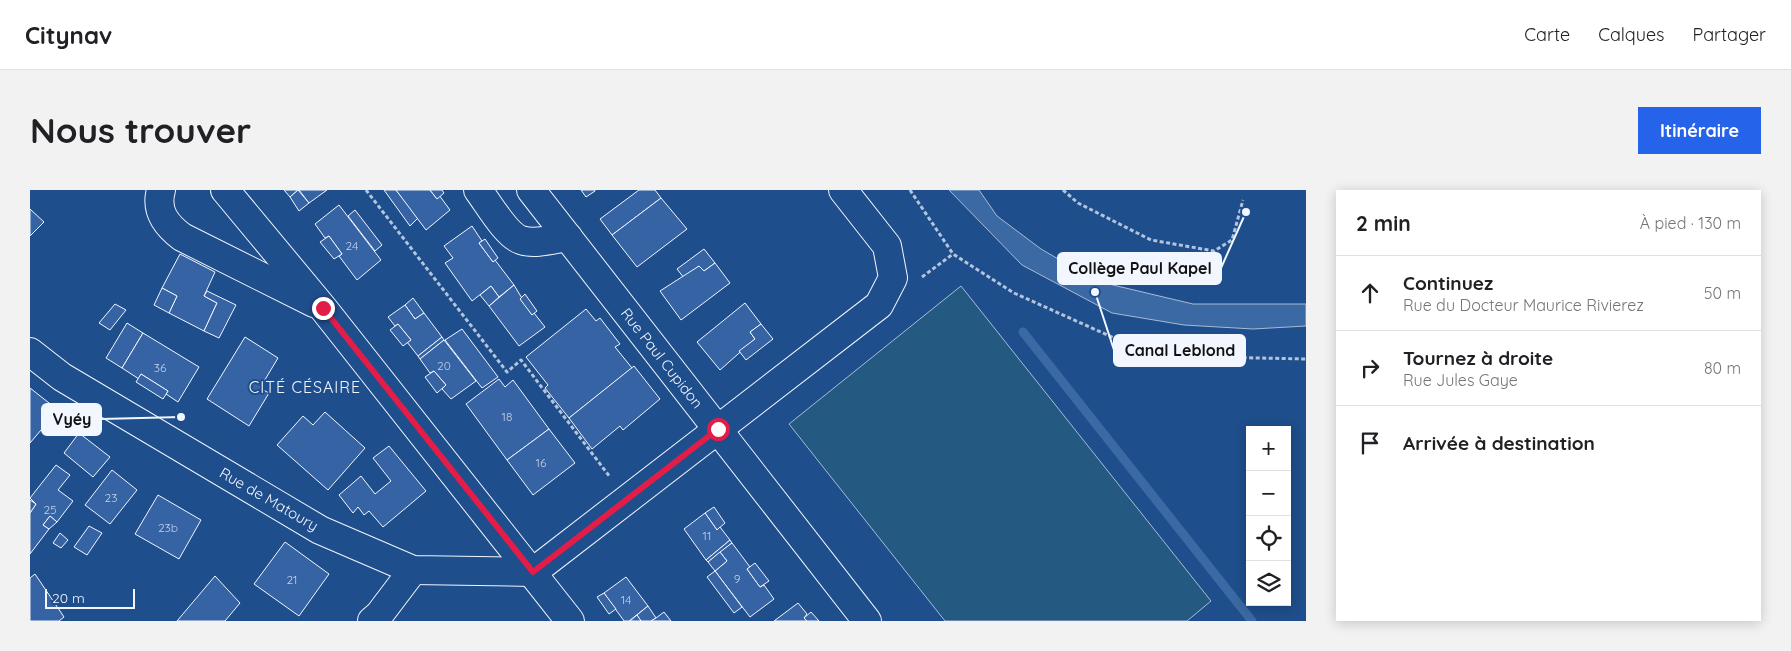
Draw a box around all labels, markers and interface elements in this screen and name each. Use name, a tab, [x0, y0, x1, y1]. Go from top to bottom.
text: Citynav	[25, 20, 112, 50]
text: Carte	[1524, 23, 1570, 46]
text: Calques	[1598, 23, 1665, 46]
text: Partager	[1693, 23, 1766, 46]
button: Itinéraire	[1638, 107, 1761, 154]
text: Nous trouver	[30, 108, 251, 152]
text: 2 min	[1356, 210, 1411, 236]
text: À pied · 130 m	[1640, 213, 1741, 233]
house number: 24	[346, 238, 358, 253]
callout: Collège Paul Kapel	[1058, 253, 1221, 284]
text: Collège Paul Kapel	[1068, 258, 1212, 278]
text: Continuez	[1403, 271, 1493, 295]
icon: ahead	[1356, 279, 1384, 307]
text: 50 m	[1704, 283, 1741, 303]
text: Rue du Docteur Maurice Rivierez	[1403, 295, 1644, 315]
route end	[312, 297, 335, 320]
street label: Rue Paul Cupidon	[617, 304, 707, 412]
callout: Canal Leblond	[1114, 335, 1245, 366]
text: Canal Leblond	[1125, 340, 1235, 360]
text: Tournez à droite	[1403, 346, 1553, 370]
icon: right	[1356, 354, 1384, 382]
house number: 20	[437, 358, 451, 373]
text: 80 m	[1704, 358, 1741, 378]
house number: 36	[154, 360, 167, 375]
text: Rue Jules Gaye	[1403, 370, 1518, 390]
district label: CITÉ CÉSAIRE	[249, 377, 361, 397]
callout: Vyéy	[42, 404, 101, 435]
text: Vyéy	[53, 409, 91, 429]
house number: 18	[502, 409, 512, 424]
route start	[707, 418, 730, 441]
map controls	[1246, 426, 1291, 606]
button: +	[1246, 426, 1291, 471]
icon: arrive	[1356, 429, 1384, 457]
text: Arrivée à destination	[1403, 431, 1595, 455]
house number: 16	[536, 455, 547, 470]
street label: Rue de Matoury	[216, 463, 322, 535]
button: −	[1246, 471, 1291, 516]
house number: 23	[105, 490, 117, 505]
house number: 25	[43, 502, 57, 517]
button: locate	[1246, 516, 1291, 561]
house number: 23b	[158, 520, 178, 535]
house number: 11	[703, 528, 711, 543]
button: layers	[1246, 561, 1291, 606]
house number: 9	[734, 571, 741, 586]
house number: 21	[286, 572, 298, 587]
scale bar	[45, 586, 135, 609]
text: 20 m	[52, 589, 85, 607]
house number: 14	[621, 592, 631, 607]

